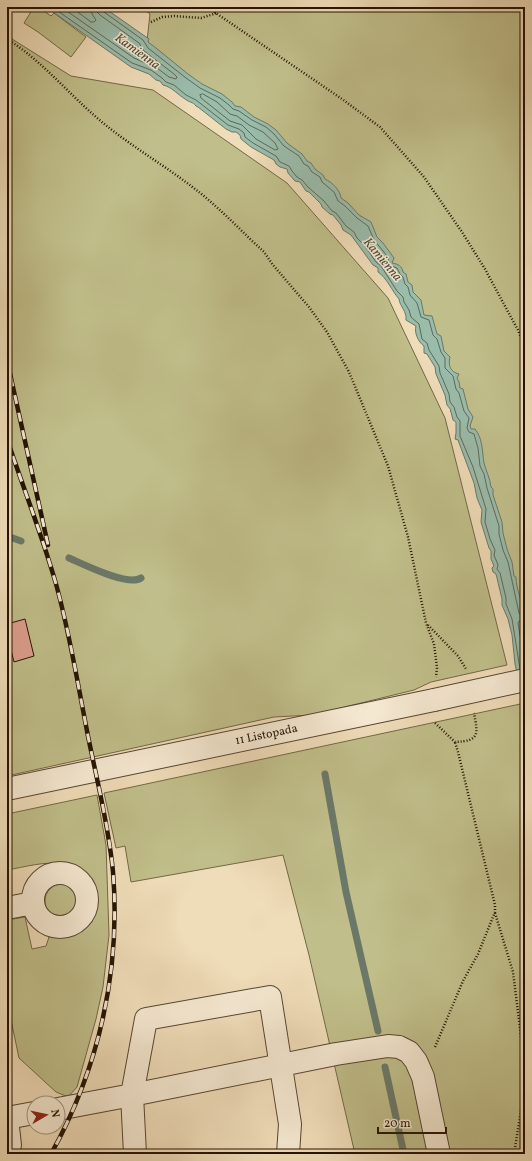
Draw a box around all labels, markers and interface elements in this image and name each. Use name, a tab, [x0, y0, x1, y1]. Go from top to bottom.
water label: Kamienna	[111, 29, 163, 75]
water label: Kamienna	[358, 234, 406, 286]
street label: 11 Listopada	[234, 721, 299, 749]
north arrow	[26, 1095, 66, 1135]
text: N	[46, 1109, 62, 1119]
scale bar	[378, 1109, 446, 1135]
text: 20 m	[384, 1116, 411, 1132]

